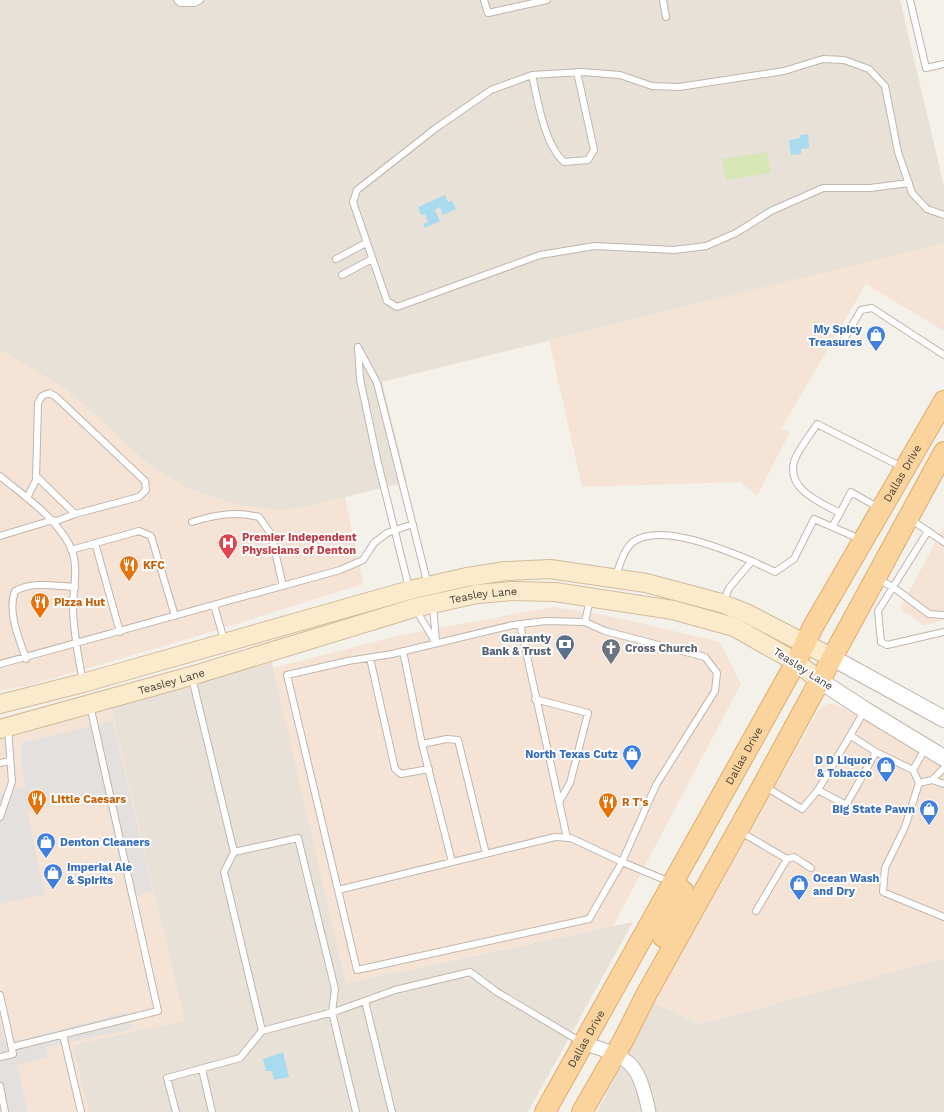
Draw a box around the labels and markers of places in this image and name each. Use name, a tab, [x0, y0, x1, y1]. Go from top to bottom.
place label: My Spicy Treasures	[809, 323, 863, 349]
shop icon: My Spicy Treasures	[865, 324, 887, 352]
place label: Premier Independent Physicians of Denton	[242, 531, 357, 557]
hospital icon: Premier Independent Physicians of Denton	[217, 532, 239, 560]
restaurant icon: KFC	[118, 554, 140, 582]
place label: KFC	[143, 559, 165, 572]
restaurant icon: Pizza Hut	[29, 591, 51, 619]
place label: Pizza Hut	[54, 596, 105, 609]
place label: Guaranty Bank & Trust	[482, 632, 552, 658]
bank icon: Guaranty Bank & Trust	[554, 633, 576, 661]
church icon: Cross Church	[600, 637, 622, 665]
place label: Cross Church	[625, 642, 698, 655]
shop icon: North Texas Cutz	[621, 743, 643, 771]
place label: North Texas Cutz	[525, 748, 618, 761]
place label: D D Liquor & Tobacco	[815, 754, 872, 780]
shop icon: D D Liquor & Tobacco	[875, 755, 897, 783]
restaurant icon: Little Caesars	[26, 788, 48, 816]
restaurant icon: R T's	[597, 791, 619, 819]
place label: Little Caesars	[51, 793, 126, 806]
place label: R T's	[622, 796, 648, 809]
shop icon: Big State Pawn	[918, 798, 940, 826]
place label: Big State Pawn	[832, 803, 915, 816]
shop icon: Denton Cleaners	[35, 831, 57, 859]
place label: Denton Cleaners	[60, 836, 150, 849]
place label: Imperial Ale & Spirits	[67, 861, 132, 887]
shop icon: Imperial Ale & Spirits	[42, 862, 64, 890]
place label: Ocean Wash and Dry	[813, 872, 880, 898]
shop icon: Ocean Wash and Dry	[788, 873, 810, 901]

